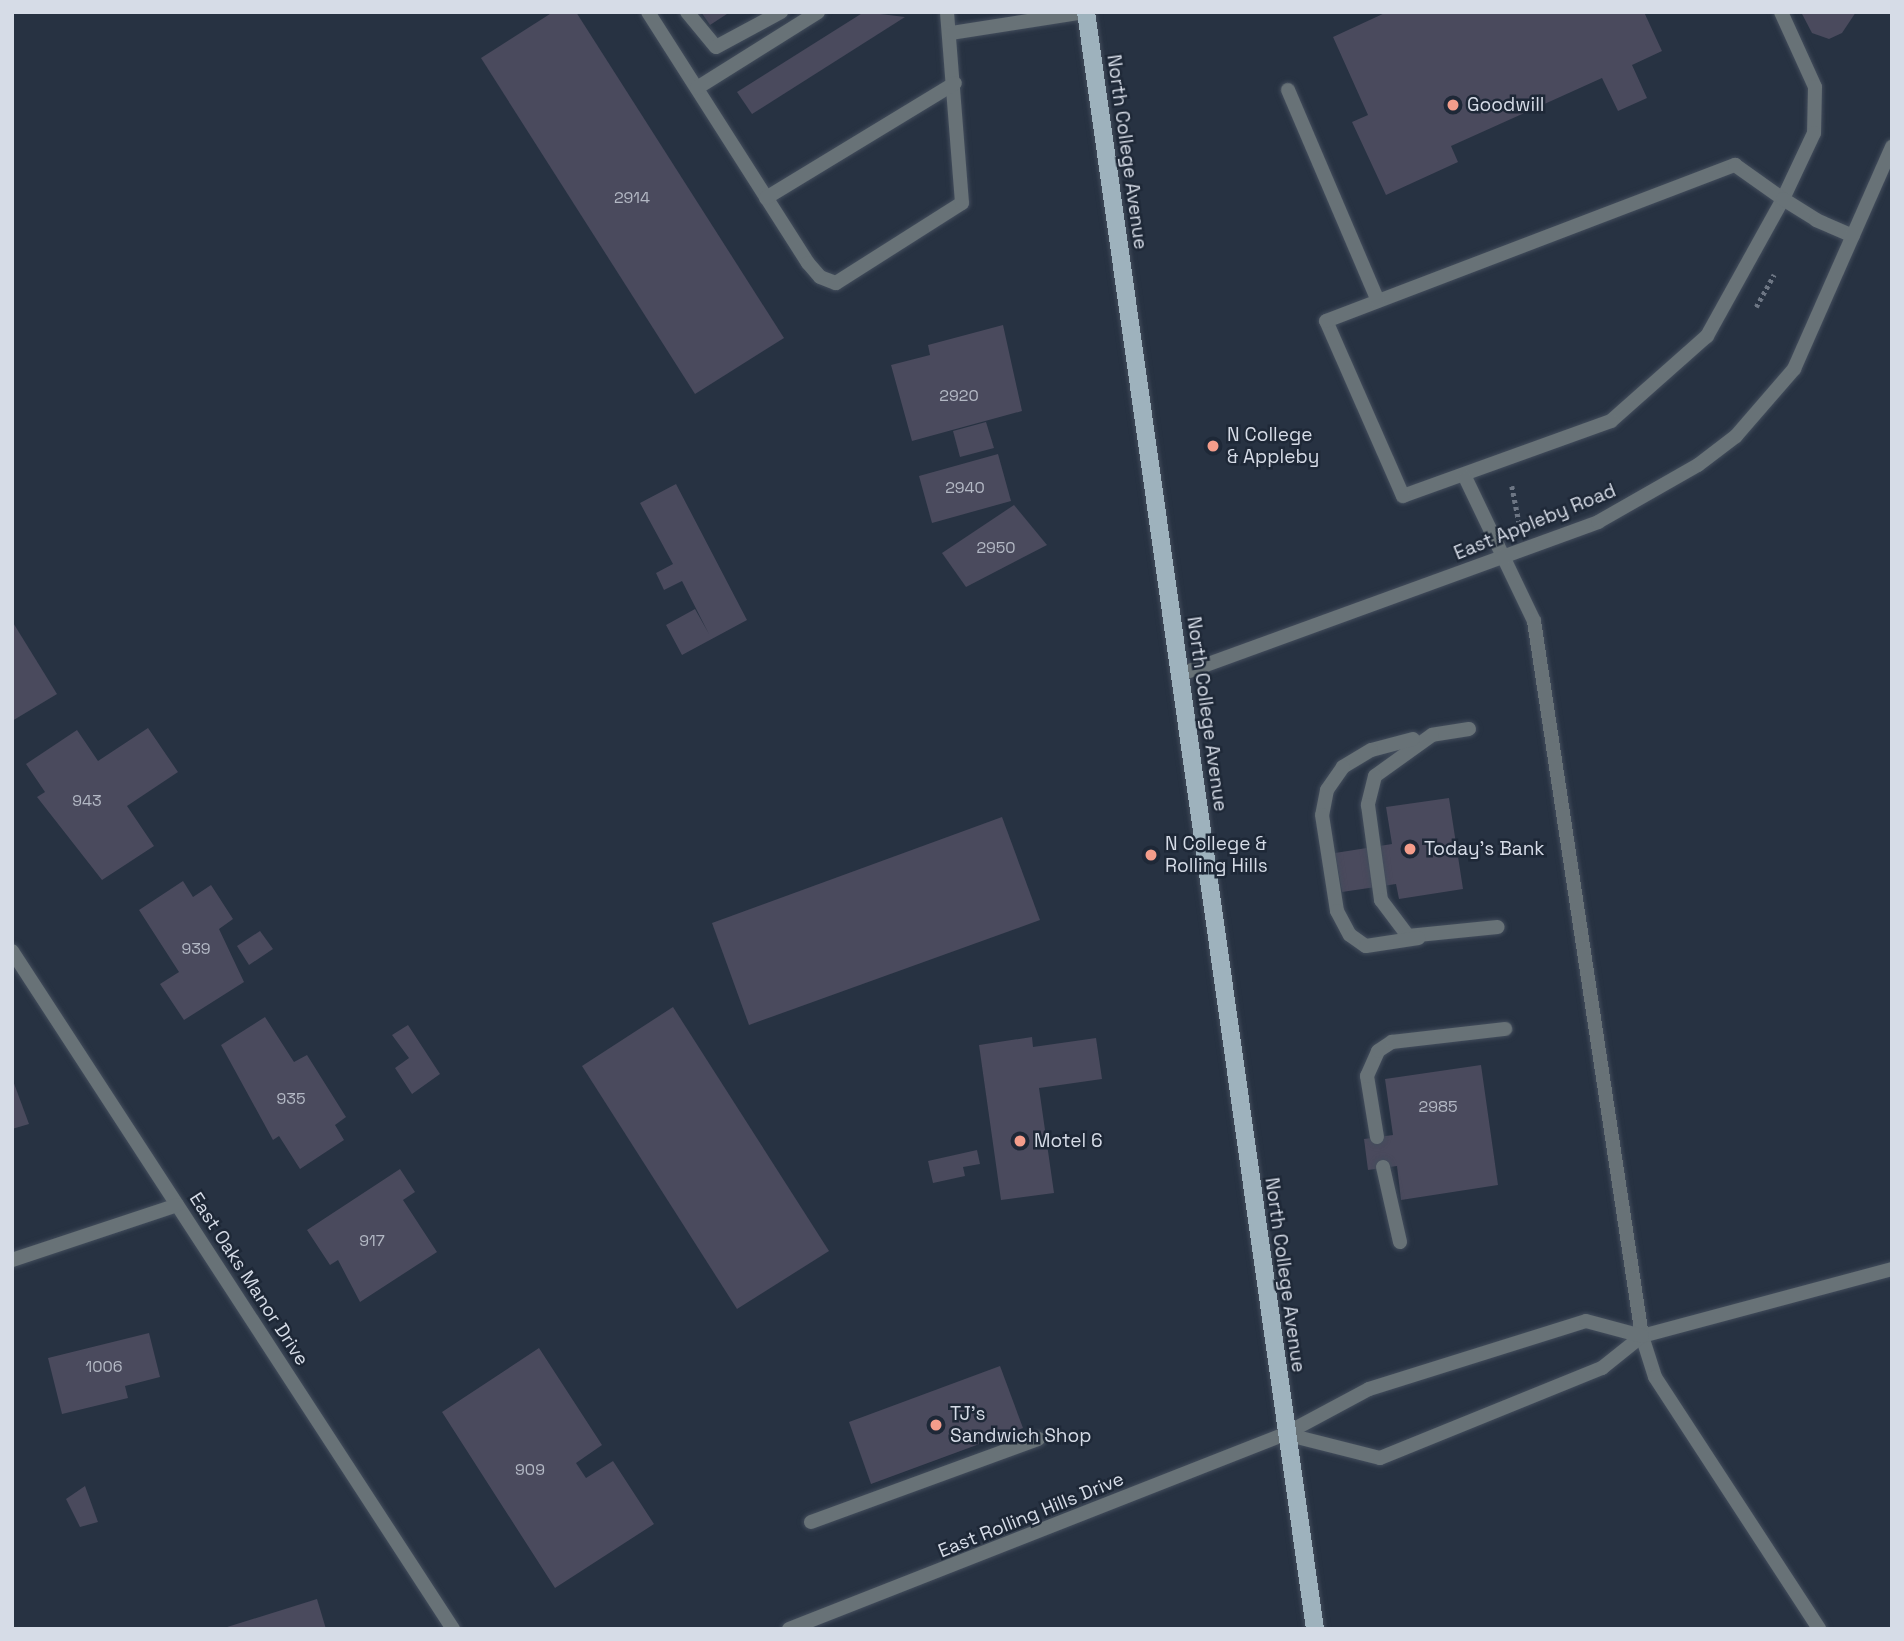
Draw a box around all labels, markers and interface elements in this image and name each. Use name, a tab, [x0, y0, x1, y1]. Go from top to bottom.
street label: North College Avenue	[1102, 53, 1152, 251]
place label: Goodwill	[1467, 94, 1544, 116]
marker: Goodwill	[1445, 97, 1461, 113]
house number: 2914	[614, 188, 650, 208]
house number: 2920	[939, 386, 979, 406]
place label: N College & Appleby	[1227, 424, 1320, 468]
marker: N College & Appleby	[1205, 438, 1221, 454]
house number: 2940	[945, 478, 985, 498]
street label: East Appleby Road	[1451, 479, 1619, 565]
house number: 2950	[976, 538, 1016, 558]
street label: North College Avenue	[1182, 615, 1232, 813]
house number: 943	[72, 791, 102, 811]
place label: N College & Rolling Hills	[1165, 833, 1268, 877]
place label: Today's Bank	[1424, 838, 1545, 860]
marker: Today's Bank	[1402, 841, 1418, 857]
marker: N College & Rolling Hills	[1143, 847, 1159, 863]
house number: 939	[181, 939, 211, 959]
house number: 935	[276, 1089, 306, 1109]
house number: 2985	[1419, 1097, 1457, 1117]
place label: Motel 6	[1034, 1130, 1103, 1152]
marker: Motel 6	[1012, 1133, 1028, 1149]
street label: North College Avenue	[1260, 1176, 1310, 1374]
street label: East Oaks Manor Drive	[184, 1188, 314, 1370]
house number: 917	[359, 1231, 385, 1251]
house number: 1006	[86, 1357, 122, 1377]
place label: TJ's Sandwich Shop	[950, 1403, 1091, 1447]
marker: TJ's Sandwich Shop	[928, 1417, 944, 1433]
house number: 909	[515, 1460, 545, 1480]
street label: East Rolling Hills Drive	[935, 1467, 1127, 1563]

